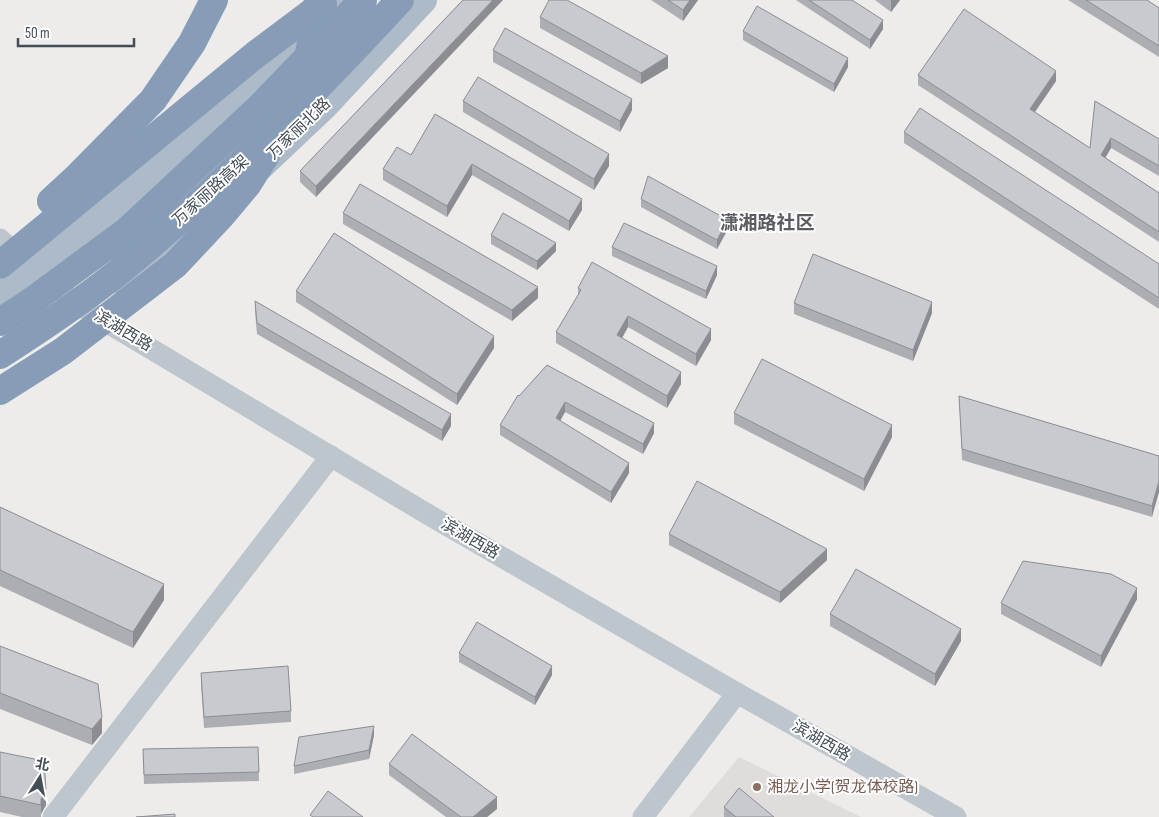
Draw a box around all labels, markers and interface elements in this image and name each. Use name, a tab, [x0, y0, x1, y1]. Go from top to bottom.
scale bar	[18, 15, 134, 47]
text: 50 m	[25, 24, 50, 43]
street label: 万家丽北路	[264, 94, 334, 164]
street label: 万家丽路高架	[169, 152, 253, 230]
district label: 潇湘路社区	[719, 212, 815, 235]
street label: 滨湖西路	[91, 306, 155, 356]
street label: 滨湖西路	[438, 515, 502, 563]
street label: 滨湖西路	[789, 717, 853, 765]
north arrow	[15, 752, 65, 802]
text: 北	[34, 755, 51, 774]
place label: 湘龙小学(贺龙体校路)	[767, 778, 918, 797]
marker: 湘龙小学(贺龙体校路)	[751, 781, 763, 793]

